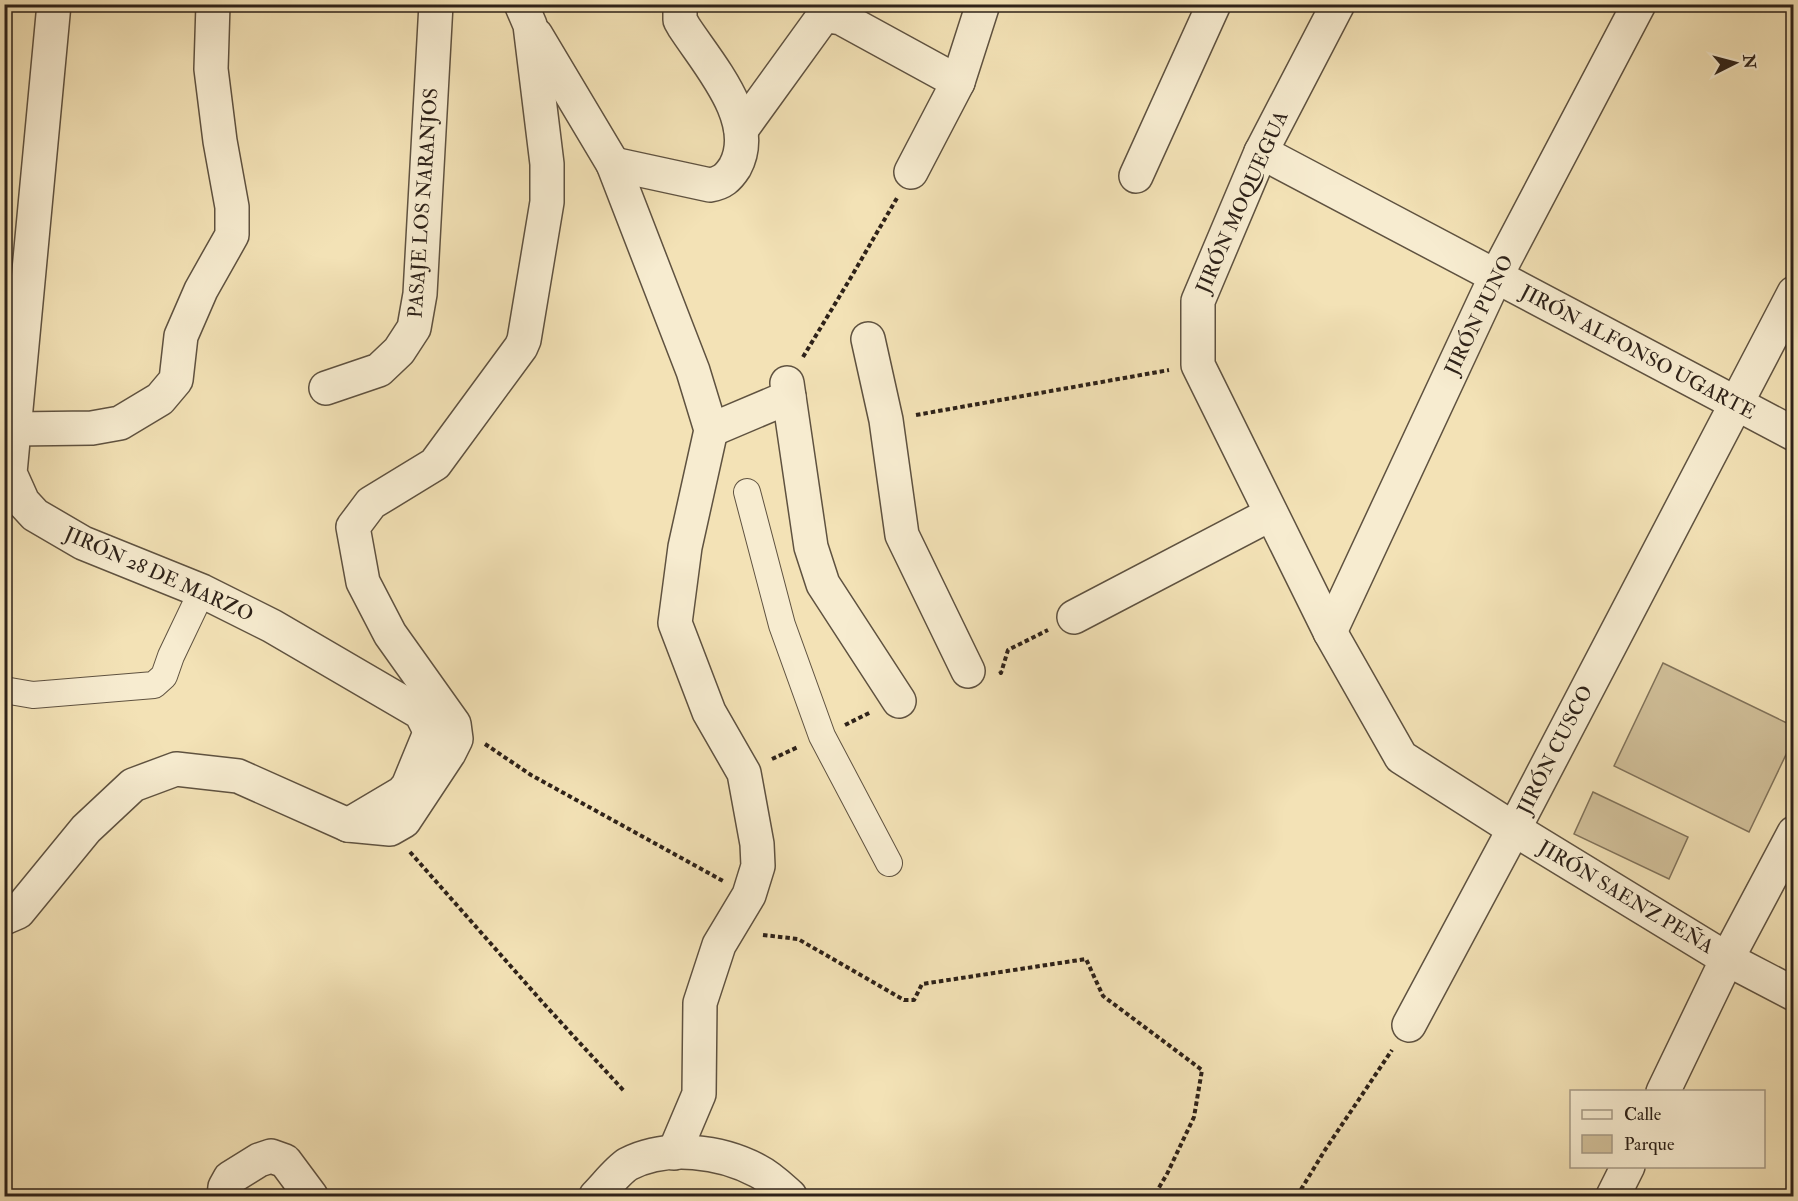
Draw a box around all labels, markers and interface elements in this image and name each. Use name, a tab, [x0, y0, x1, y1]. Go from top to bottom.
north arrow	[1705, 33, 1765, 93]
text: N	[1738, 52, 1760, 70]
street label: PASAJE LOS NARANJOS	[402, 87, 444, 319]
street label: JIRÓN MOQUEGUA	[1189, 106, 1294, 298]
street label: JIRÓN PUNO	[1438, 250, 1519, 380]
street label: JIRÓN ALFONSO UGARTE	[1515, 278, 1760, 425]
street label: JIRÓN 28 DE MARZO	[60, 520, 258, 627]
street label: JIRÓN CUSCO	[1510, 681, 1598, 820]
street label: JIRÓN SAENZ PEÑA	[1533, 833, 1719, 959]
legend	[1570, 1090, 1765, 1168]
text: Calle	[1624, 1103, 1662, 1126]
text: Parque	[1624, 1133, 1675, 1156]

